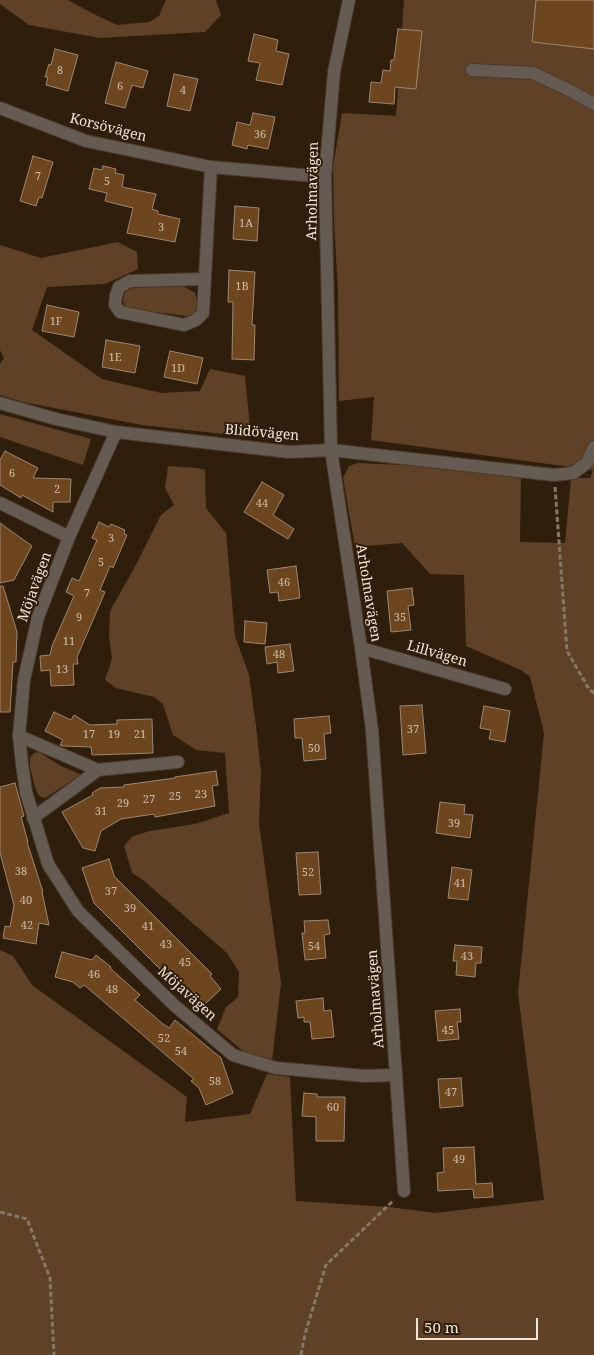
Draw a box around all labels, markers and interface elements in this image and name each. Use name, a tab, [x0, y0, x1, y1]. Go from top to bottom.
house number: 8	[57, 64, 63, 78]
house number: 6	[117, 80, 123, 94]
house number: 4	[180, 84, 186, 98]
street label: Korsövägen	[68, 110, 148, 146]
house number: 36	[254, 128, 266, 142]
street label: Arholmavägen	[304, 141, 322, 241]
house number: 7	[35, 170, 41, 184]
house number: 5	[104, 175, 110, 189]
house number: 1A	[239, 217, 253, 231]
house number: 3	[158, 221, 164, 235]
house number: 1B	[235, 280, 249, 294]
house number: 1F	[50, 315, 62, 329]
house number: 1E	[108, 351, 122, 365]
house number: 1D	[171, 362, 185, 376]
street label: Blidövägen	[224, 421, 300, 445]
house number: 6	[9, 467, 15, 481]
house number: 2	[54, 483, 60, 497]
house number: 44	[256, 497, 268, 511]
house number: 3	[108, 532, 114, 546]
street label: Arholmavägen	[352, 543, 384, 643]
street label: Möjavägen	[15, 550, 55, 624]
house number: 5	[98, 556, 104, 570]
house number: 46	[278, 576, 290, 590]
house number: 7	[84, 587, 90, 601]
house number: 9	[76, 611, 82, 625]
house number: 35	[394, 611, 406, 625]
house number: 11	[63, 635, 75, 649]
street label: Lillvägen	[405, 637, 469, 671]
house number: 48	[273, 648, 285, 662]
house number: 13	[56, 663, 68, 677]
house number: 37	[407, 723, 419, 737]
house number: 17	[83, 728, 95, 742]
house number: 19	[108, 728, 120, 742]
house number: 21	[134, 728, 146, 742]
house number: 50	[308, 742, 320, 756]
house number: 23	[195, 788, 207, 802]
house number: 25	[169, 790, 181, 804]
house number: 27	[143, 793, 155, 807]
house number: 29	[117, 797, 129, 811]
house number: 31	[95, 805, 107, 819]
house number: 39	[448, 817, 460, 831]
house number: 38	[15, 865, 27, 879]
house number: 52	[302, 866, 314, 880]
house number: 41	[454, 877, 466, 891]
house number: 37	[105, 885, 117, 899]
house number: 40	[20, 894, 32, 908]
house number: 39	[124, 902, 136, 916]
house number: 42	[21, 919, 33, 933]
house number: 41	[142, 920, 154, 934]
house number: 43	[160, 938, 172, 952]
house number: 54	[308, 940, 320, 954]
street label: Arholmavägen	[364, 949, 388, 1049]
house number: 43	[461, 950, 473, 964]
house number: 45	[179, 956, 191, 970]
street label: Möjavägen	[154, 963, 220, 1025]
house number: 46	[88, 968, 100, 982]
house number: 48	[106, 983, 118, 997]
house number: 45	[442, 1024, 454, 1038]
house number: 52	[158, 1032, 170, 1046]
house number: 54	[175, 1045, 187, 1059]
house number: 58	[209, 1075, 221, 1089]
house number: 47	[445, 1086, 457, 1100]
house number: 60	[327, 1101, 339, 1115]
house number: 49	[453, 1153, 465, 1167]
scale bar	[419, 1308, 542, 1340]
text: 50 m	[424, 1317, 459, 1337]

